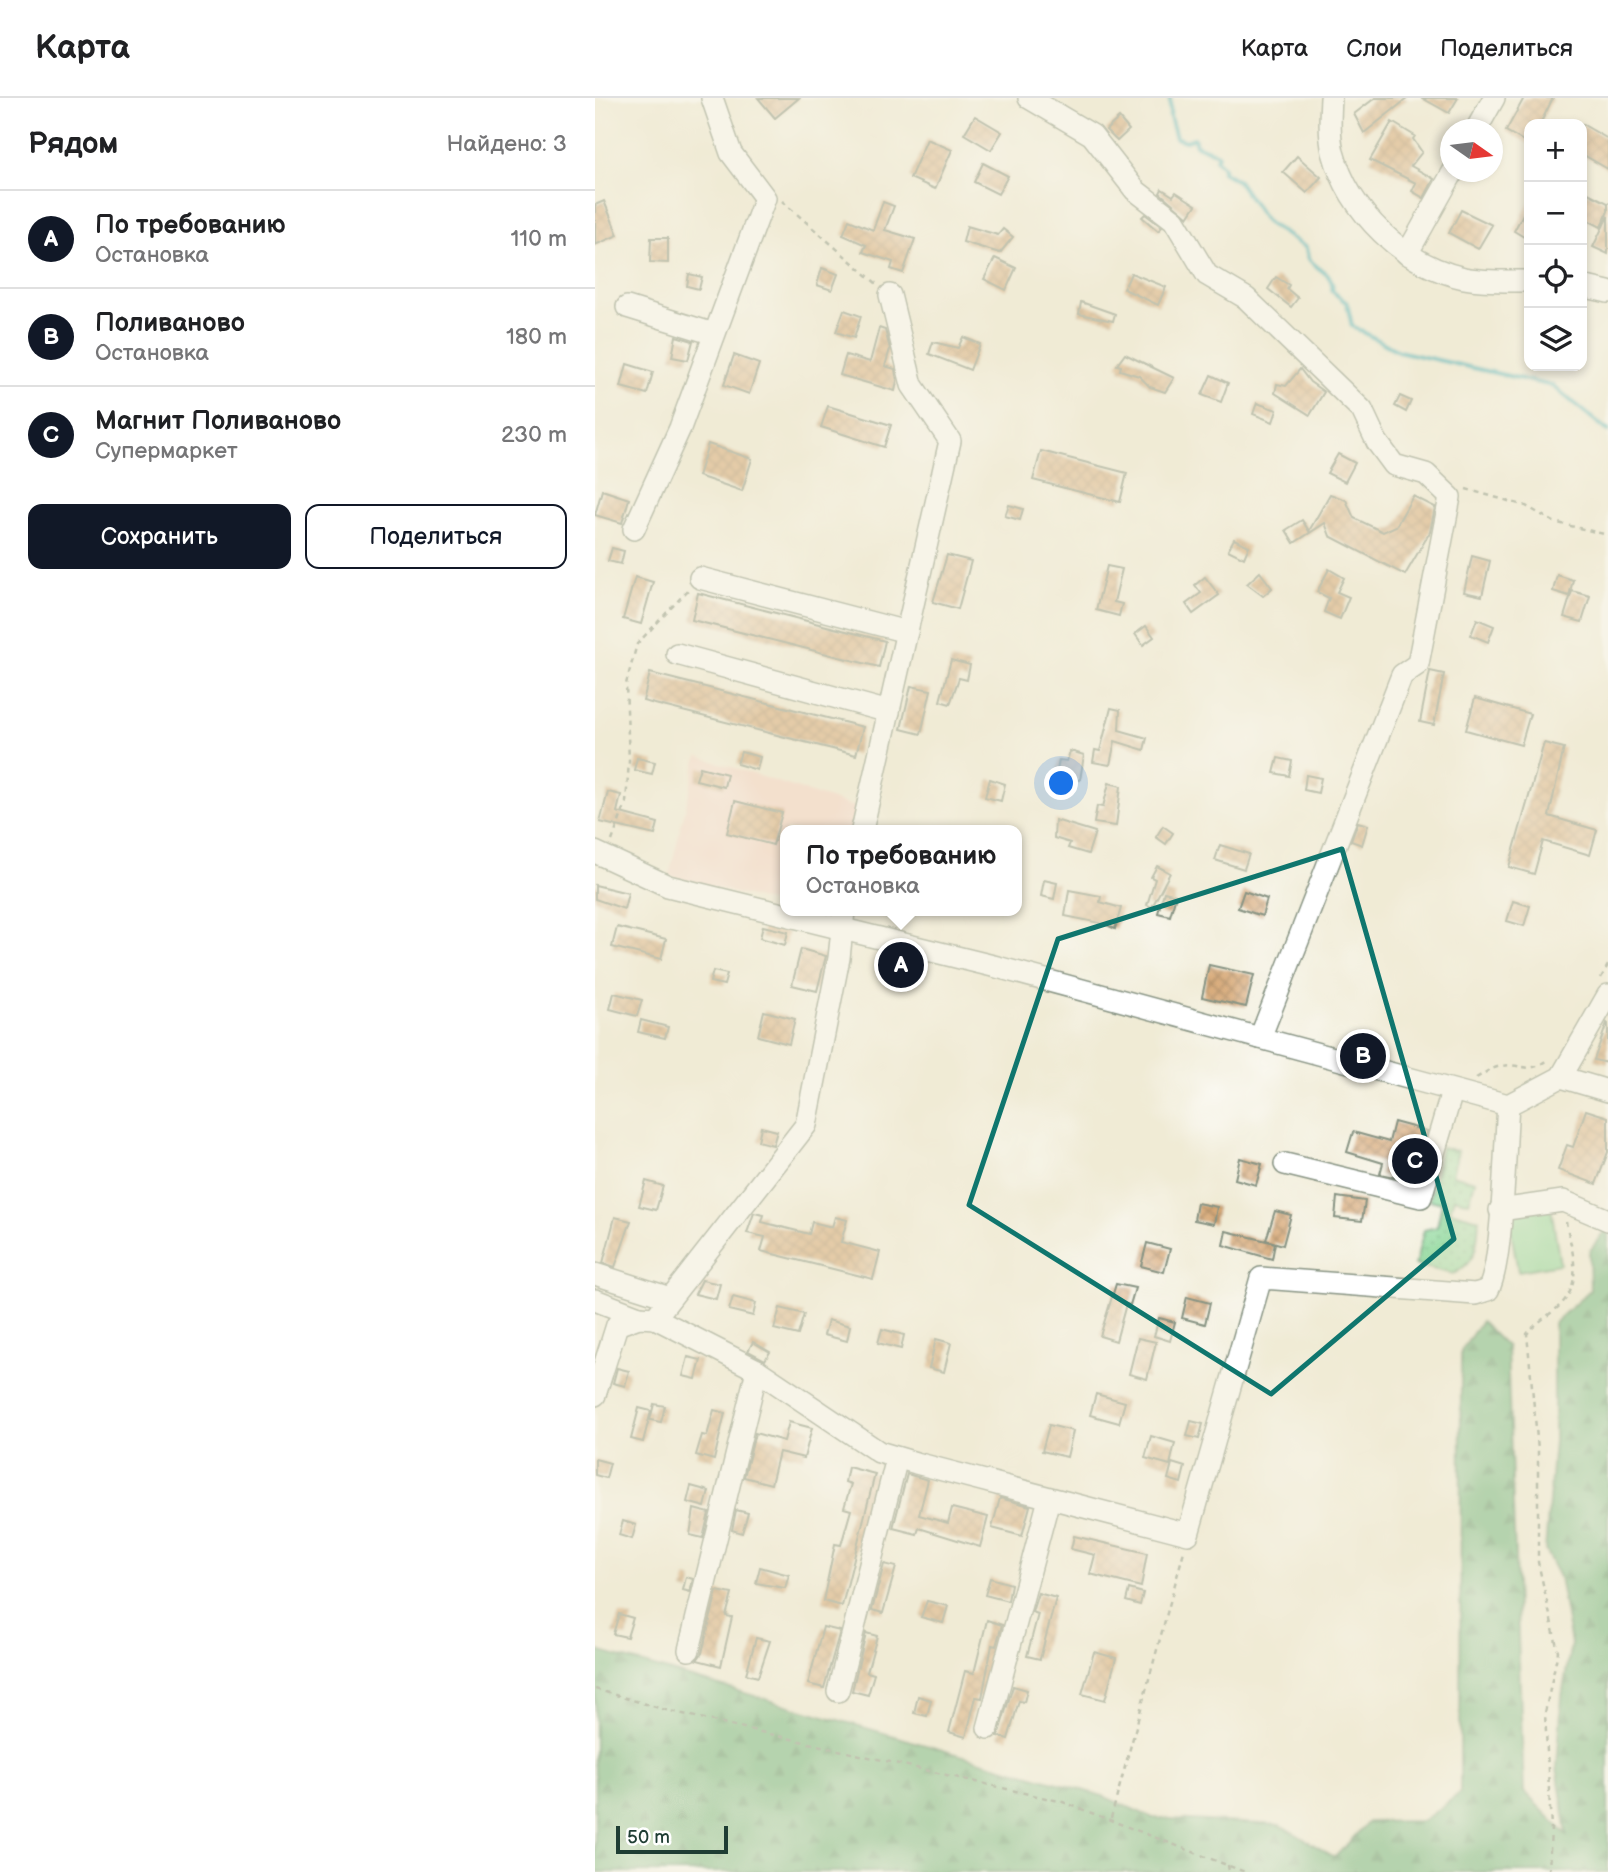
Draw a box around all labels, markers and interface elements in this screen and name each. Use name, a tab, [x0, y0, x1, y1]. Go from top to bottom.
text: Карта	[35, 28, 130, 68]
text: Карта	[1241, 34, 1308, 63]
text: Слои	[1346, 34, 1402, 63]
text: Поделиться	[1440, 34, 1573, 63]
north arrow	[1440, 119, 1503, 182]
map controls	[1524, 119, 1587, 371]
button: +	[1524, 119, 1587, 182]
text: Рядом	[28, 126, 118, 162]
text: Найдено: 3	[446, 130, 567, 158]
button: −	[1524, 182, 1587, 245]
text: По требованию	[95, 210, 286, 241]
text: A	[44, 225, 58, 253]
text: 110 m	[510, 225, 567, 253]
text: Остановка	[95, 241, 209, 269]
button: locate	[1524, 245, 1587, 308]
text: Поливаново	[95, 308, 245, 339]
button: layers	[1524, 308, 1587, 371]
text: B	[43, 323, 59, 351]
text: 180 m	[506, 323, 567, 351]
text: Остановка	[95, 339, 209, 367]
text: Магнит Поливаново	[95, 406, 341, 437]
text: C	[43, 421, 59, 449]
text: 230 m	[501, 421, 567, 449]
text: Супермаркет	[95, 437, 238, 465]
button: Сохранить	[28, 504, 291, 569]
button: Поделиться	[305, 504, 567, 569]
your location	[1044, 766, 1078, 800]
popup	[780, 825, 1022, 916]
text: По требованию	[806, 841, 996, 872]
text: Остановка	[806, 872, 920, 900]
pin: A	[878, 939, 924, 991]
pin: B	[1340, 1030, 1386, 1082]
pin: C	[1392, 1135, 1438, 1187]
scale bar	[616, 1823, 728, 1855]
text: 50 m	[627, 1826, 670, 1849]

